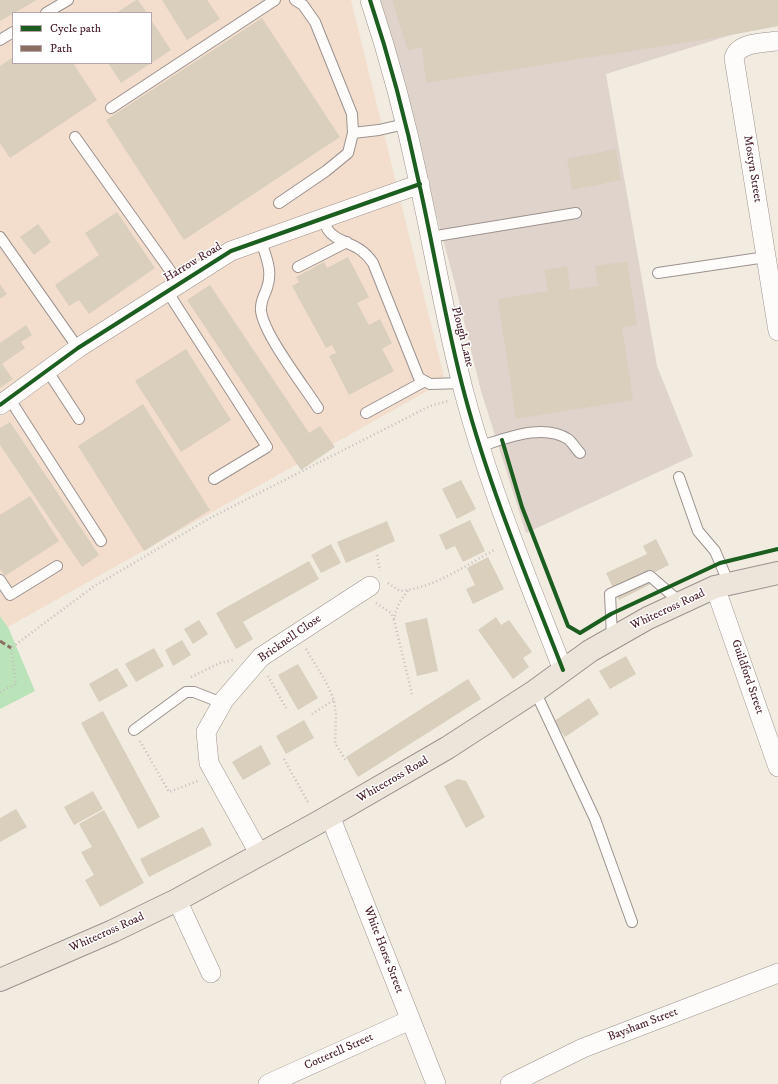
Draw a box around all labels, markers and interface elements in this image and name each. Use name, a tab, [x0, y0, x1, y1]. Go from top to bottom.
legend	[12, 12, 152, 64]
text: Cycle path	[50, 21, 101, 36]
text: Path	[50, 41, 72, 56]
street label: Mostyn Street	[740, 135, 764, 203]
street label: Harrow Road	[161, 240, 225, 286]
street label: Plough Lane	[448, 305, 476, 369]
street label: Whitecross Road	[629, 586, 707, 634]
street label: Bricknell Close	[256, 612, 324, 666]
street label: Guildford Street	[728, 638, 766, 716]
street label: Whitecross Road	[355, 754, 431, 806]
street label: White Horse Street	[360, 904, 406, 996]
street label: Whitecross Road	[67, 910, 147, 956]
street label: Baysham Street	[606, 1005, 680, 1045]
street label: Cotterell Street	[302, 1030, 376, 1074]

